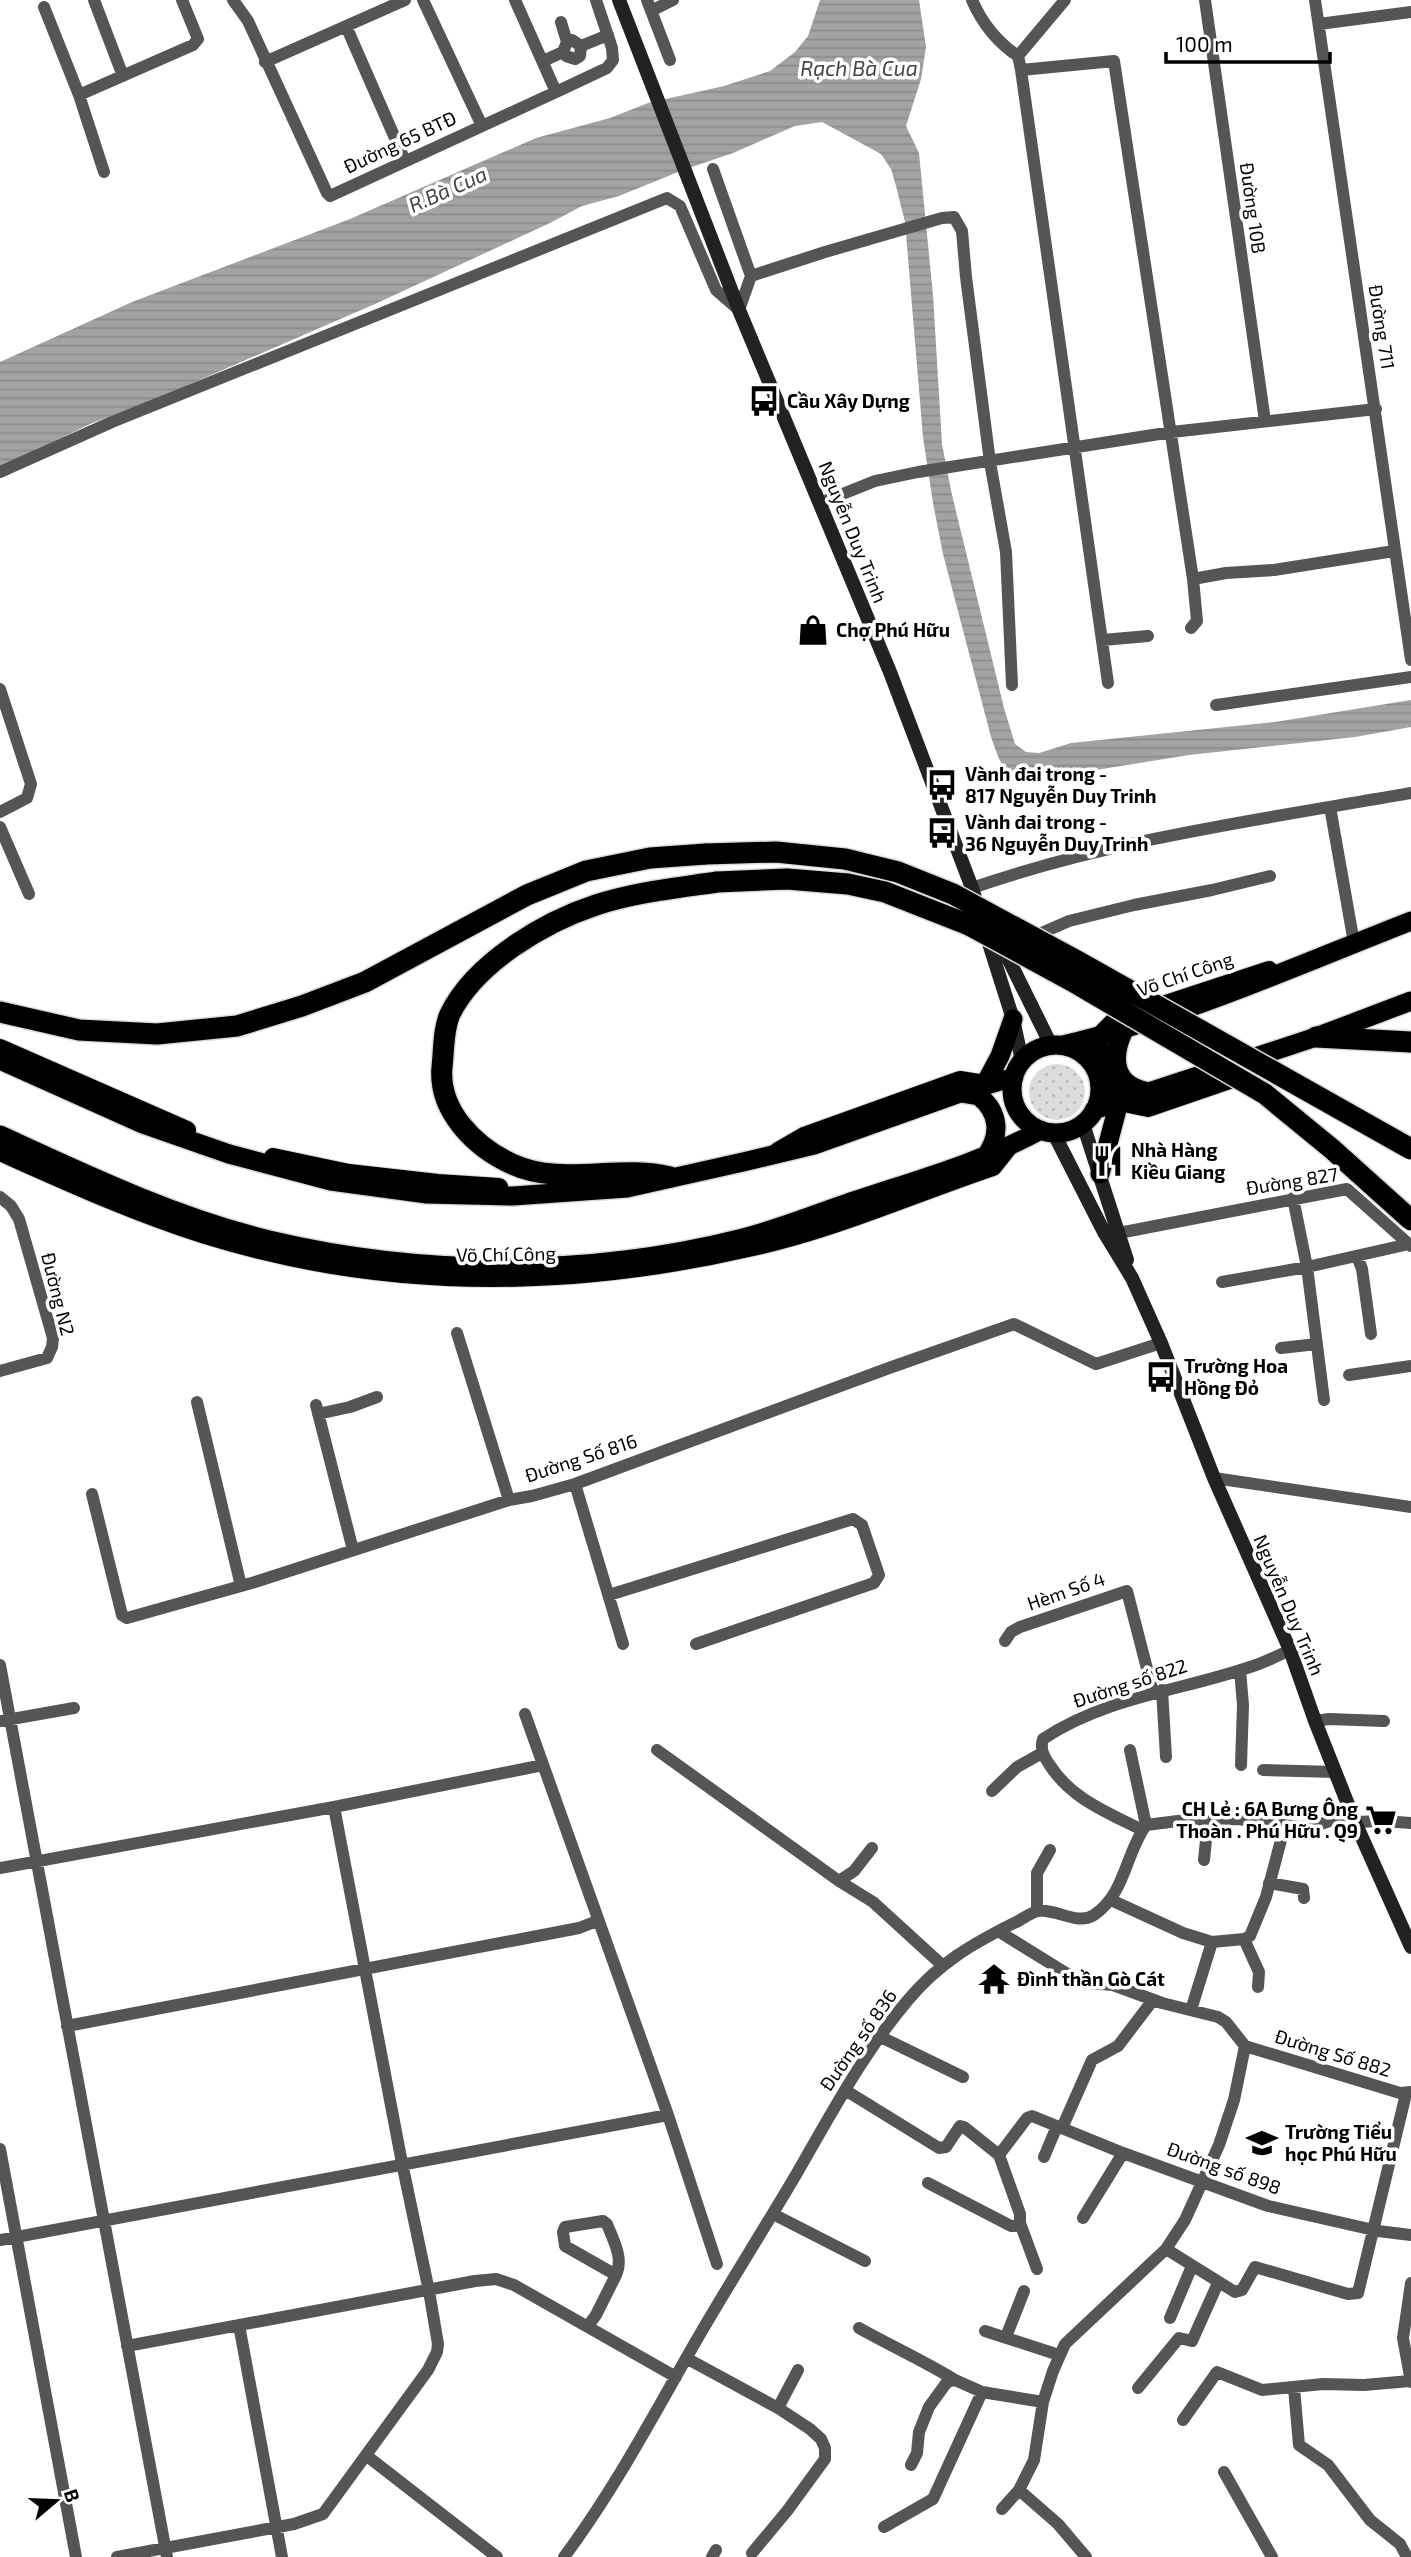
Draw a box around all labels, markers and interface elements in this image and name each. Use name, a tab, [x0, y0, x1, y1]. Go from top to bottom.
scale bar	[1166, 21, 1330, 65]
text: 100 m	[1176, 31, 1233, 56]
water label: Rạch Bà Cua	[800, 55, 918, 80]
street label: Đường 65 BTĐ	[340, 105, 460, 178]
water label: R.Bà Cua	[404, 160, 490, 217]
street label: Đường 10B	[1236, 161, 1271, 255]
street label: Đường 711	[1364, 283, 1401, 371]
bus stop icon: Cầu Xây Dựng	[747, 384, 781, 418]
place label: Cầu Xây Dựng	[787, 389, 910, 413]
street label: Nguyễn Duy Trinh	[815, 458, 892, 606]
shop icon: Chợ Phú Hữu	[796, 613, 830, 647]
place label: Chợ Phú Hữu	[836, 618, 950, 641]
place label: Vành đai trong - 817 Nguyễn Duy Trinh	[965, 762, 1156, 808]
bus stop icon: Vành đai trong - 817 Nguyễn Duy Trinh	[925, 768, 959, 802]
place label: Vành đai trong - 36 Nguyễn Duy Trinh	[965, 810, 1148, 856]
bus stop icon: Vành đai trong - 36 Nguyễn Duy Trinh	[925, 816, 959, 850]
street label: Võ Chí Công	[1134, 946, 1236, 1001]
place label: Nhà Hàng Kiều Giang	[1131, 1138, 1225, 1183]
restaurant icon: Nhà Hàng Kiều Giang	[1091, 1144, 1125, 1178]
street label: Đường 827	[1244, 1162, 1340, 1199]
street label: Võ Chí Công	[456, 1241, 557, 1266]
street label: Đường N2	[37, 1250, 80, 1338]
place label: Trường Hoa Hồng Đỏ	[1184, 1354, 1288, 1399]
bus stop icon: Trường Hoa Hồng Đỏ	[1144, 1360, 1178, 1394]
street label: Đường Số 816	[522, 1429, 640, 1486]
street label: Nguyễn Duy Trinh	[1249, 1531, 1330, 1679]
street label: Hèm Số 4	[1024, 1566, 1108, 1615]
street label: Đường số 822	[1070, 1653, 1190, 1712]
place label: CH Lẻ : 6A Bưng Ông Thoàn . Phú Hữu . Q9	[1176, 1797, 1358, 1843]
supermarket icon: CH Lẻ : 6A Bưng Ông Thoàn . Phú Hữu . Q9	[1364, 1803, 1398, 1837]
temple icon: Đình thần Gò Cát	[977, 1962, 1011, 1996]
place label: Đình thần Gò Cát	[1017, 1967, 1165, 1990]
street label: Đường số 836	[814, 1985, 901, 2095]
street label: Đường Số 882	[1272, 2024, 1394, 2081]
place label: Trường Tiểu học Phú Hữu	[1285, 2120, 1397, 2165]
school or university icon: Trường Tiểu học Phú Hữu	[1245, 2126, 1279, 2160]
street label: Đường số 898	[1164, 2136, 1284, 2199]
north arrow	[21, 2466, 91, 2536]
text: B	[60, 2486, 85, 2505]

